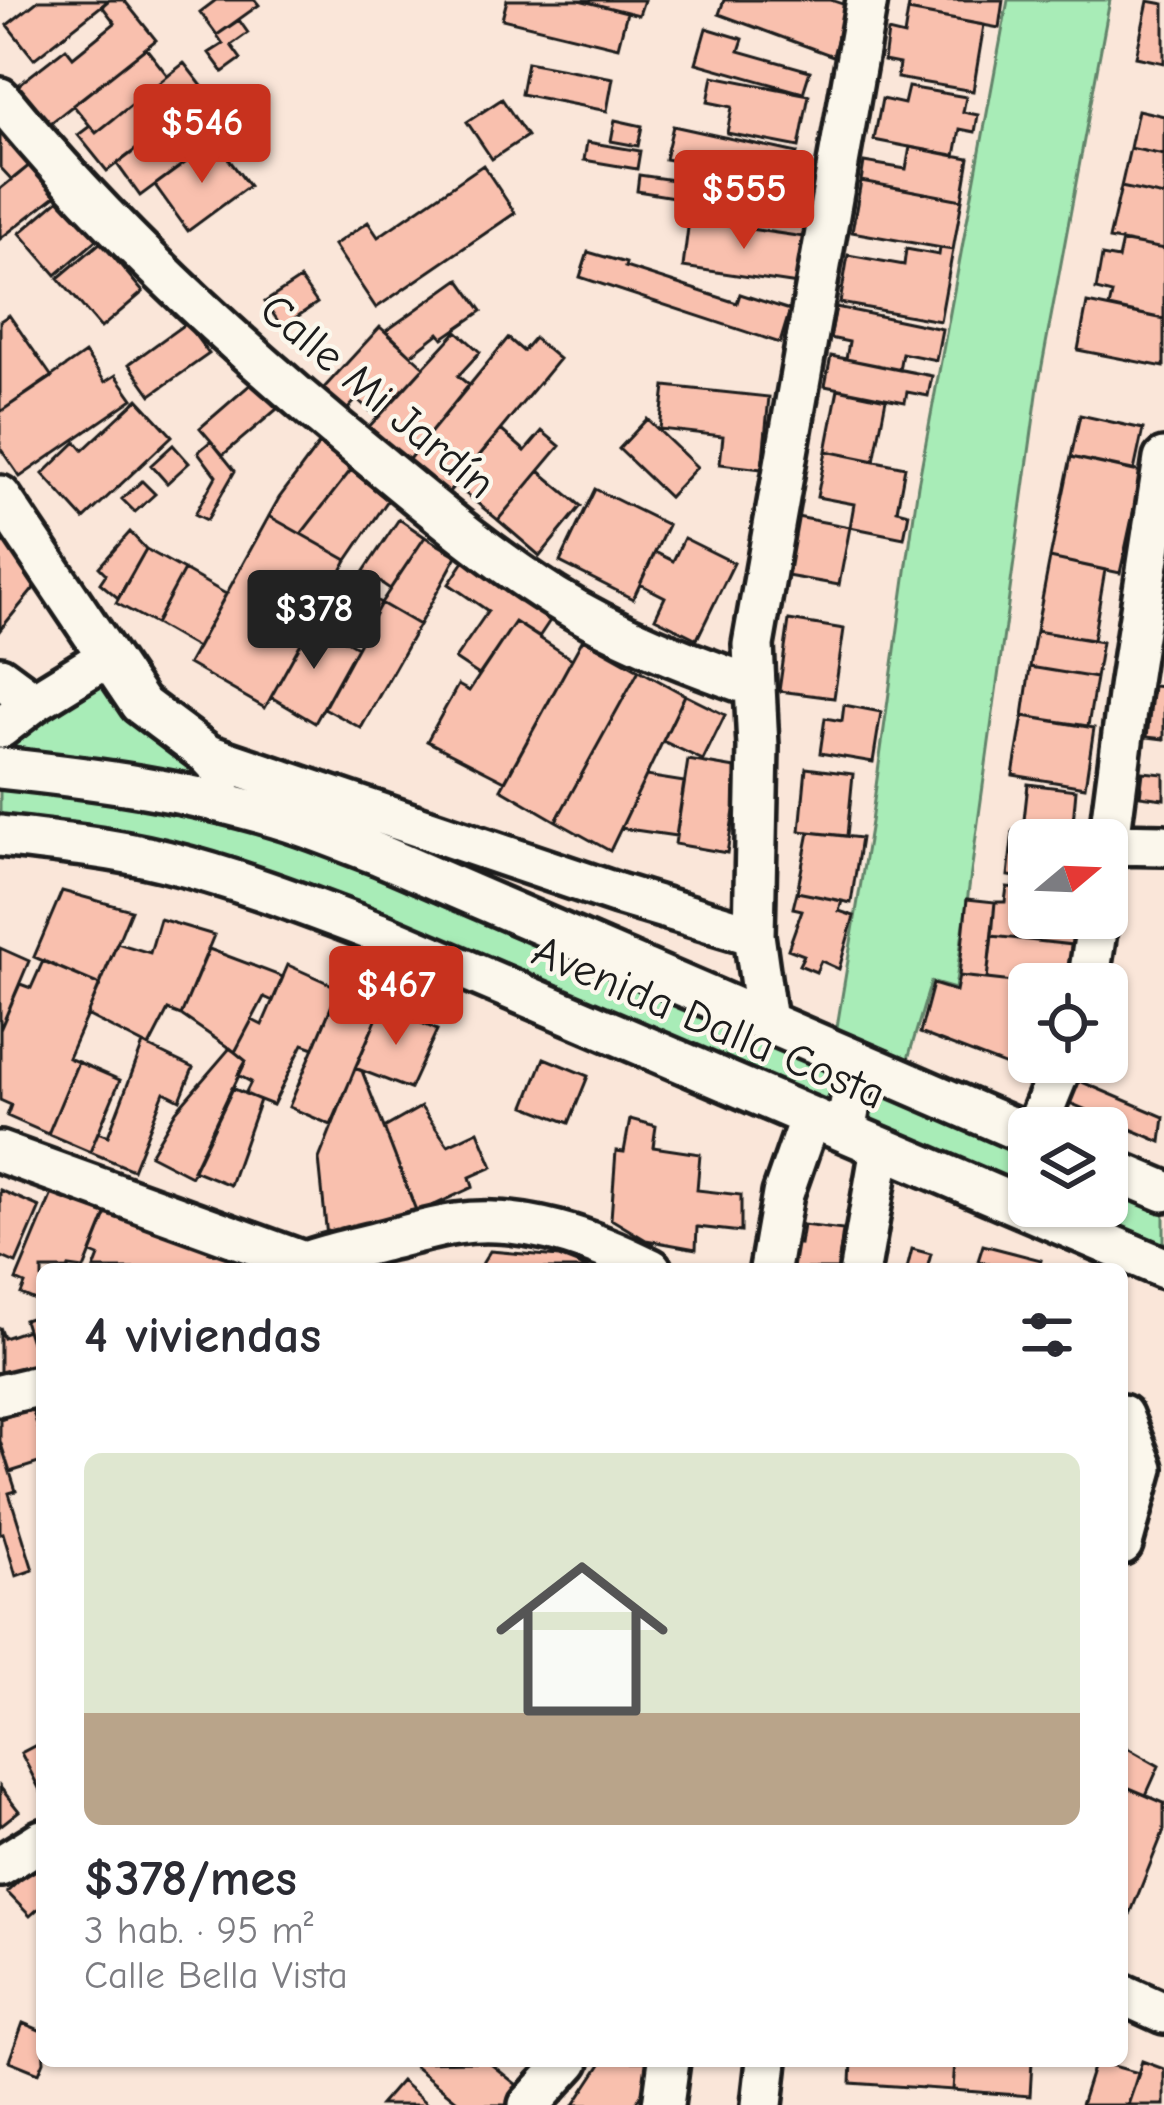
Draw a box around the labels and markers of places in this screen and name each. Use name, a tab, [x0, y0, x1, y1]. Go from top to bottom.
pin: $546	[131, 84, 273, 186]
pin: $555	[673, 150, 815, 252]
pin: $378	[243, 570, 385, 672]
pin: $467	[325, 946, 467, 1048]

